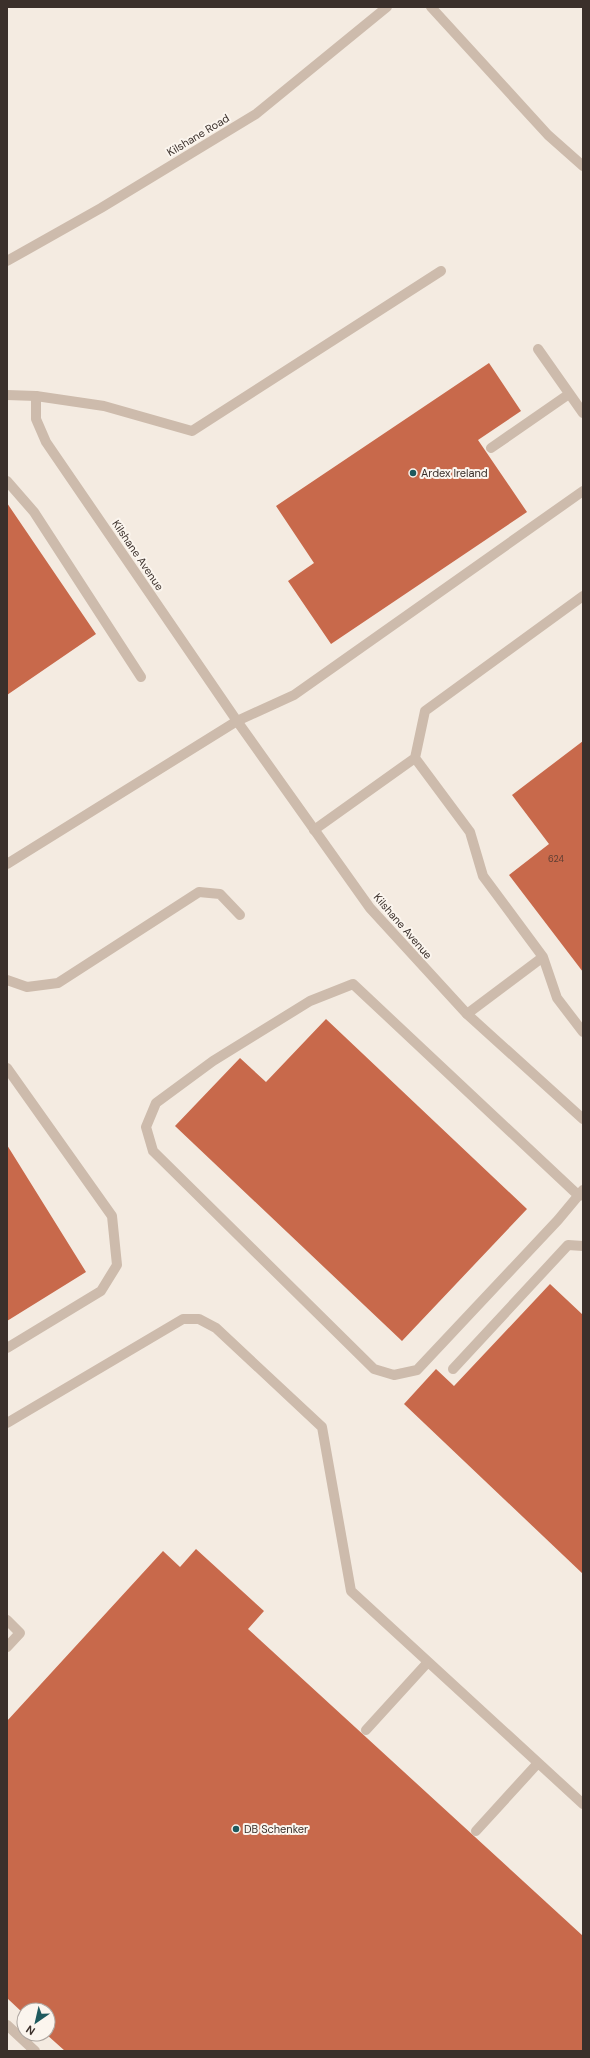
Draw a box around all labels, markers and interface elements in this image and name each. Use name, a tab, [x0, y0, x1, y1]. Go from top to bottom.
street label: Kilshane Road	[164, 111, 232, 159]
place label: Ardex Ireland	[421, 466, 488, 480]
marker: Ardex Ireland	[408, 468, 418, 478]
street label: Kilshane Avenue	[109, 517, 167, 593]
house number: 624	[548, 853, 564, 865]
street label: Kilshane Avenue	[371, 890, 435, 962]
place label: DB Schenker	[244, 1822, 308, 1836]
marker: DB Schenker	[231, 1824, 241, 1834]
north arrow	[16, 2002, 56, 2042]
text: N	[23, 2022, 38, 2038]

